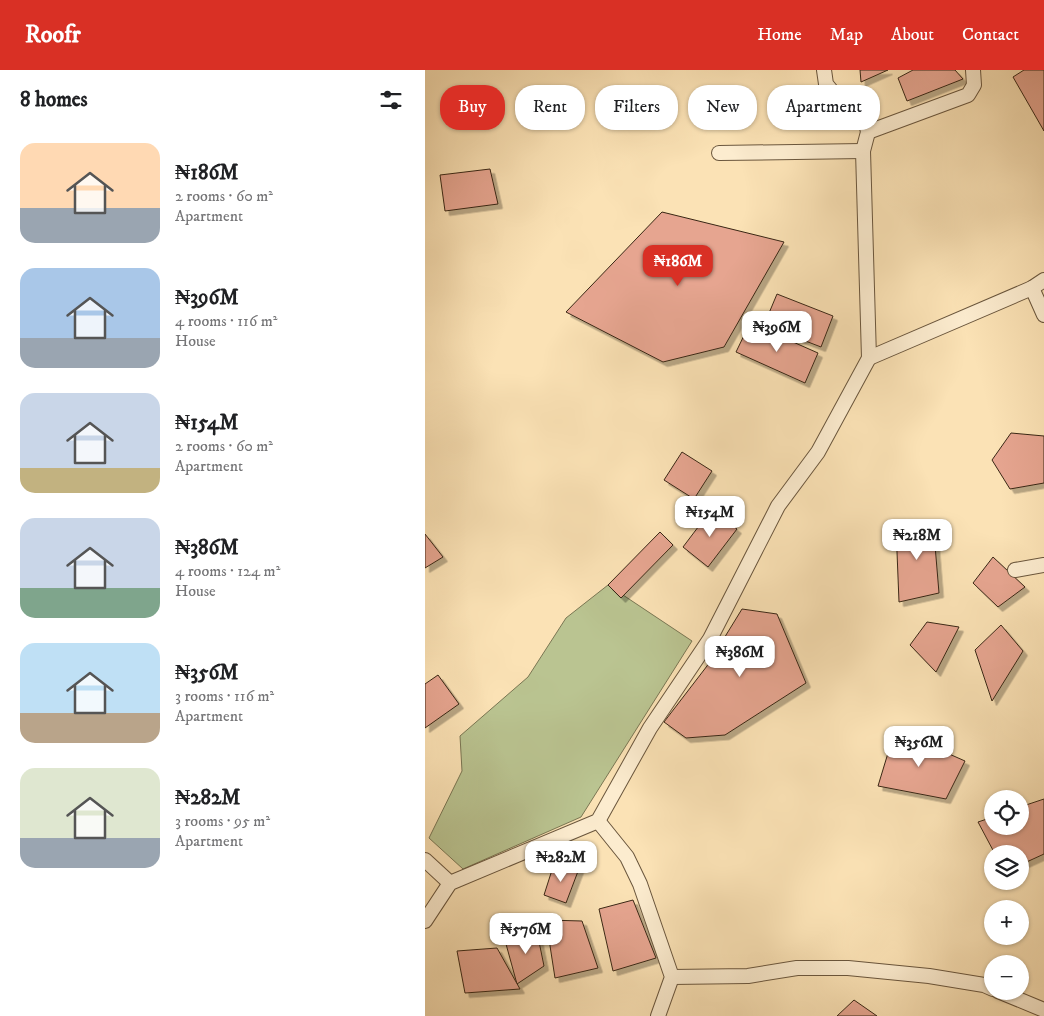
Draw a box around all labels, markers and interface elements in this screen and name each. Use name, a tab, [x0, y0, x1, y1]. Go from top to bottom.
text: Roofr	[25, 20, 81, 50]
text: Home	[757, 24, 802, 46]
text: Map	[830, 24, 863, 46]
text: About	[891, 24, 934, 46]
text: Contact	[962, 24, 1019, 46]
chip: Buy	[440, 85, 505, 130]
chip: Rent	[515, 85, 585, 130]
chip: Filters	[595, 85, 678, 130]
chip: New	[688, 85, 757, 130]
chip: Apartment	[767, 85, 880, 130]
icon: filters	[377, 86, 405, 114]
text: 8 homes	[20, 87, 88, 113]
text: ₦186M	[175, 160, 239, 186]
icon: home	[60, 163, 120, 223]
text: 2 rooms · 60 m²	[175, 186, 273, 206]
text: Apartment	[175, 206, 243, 226]
pin: ₦186M	[643, 244, 713, 287]
text: ₦186M	[654, 251, 702, 271]
text: ₦396M	[175, 285, 239, 311]
icon: home	[60, 288, 120, 348]
pin: ₦396M	[742, 310, 812, 353]
text: 4 rooms · 116 m²	[175, 311, 277, 331]
text: ₦396M	[753, 317, 801, 337]
text: House	[175, 331, 216, 351]
text: ₦154M	[175, 410, 238, 436]
icon: home	[60, 413, 120, 473]
text: 2 rooms · 60 m²	[175, 436, 273, 456]
text: Apartment	[175, 456, 243, 476]
pin: ₦154M	[675, 496, 745, 538]
text: ₦154M	[686, 502, 734, 522]
pin: ₦218M	[882, 518, 952, 561]
text: ₦218M	[893, 525, 941, 545]
text: ₦386M	[175, 535, 239, 561]
icon: home	[60, 538, 120, 598]
text: 4 rooms · 124 m²	[175, 561, 280, 581]
text: House	[175, 581, 216, 601]
pin: ₦386M	[705, 636, 775, 678]
text: ₦386M	[716, 642, 764, 662]
text: ₦356M	[175, 660, 239, 686]
icon: home	[60, 663, 120, 723]
text: 3 rooms · 116 m²	[175, 686, 274, 706]
text: Apartment	[175, 706, 243, 726]
pin: ₦356M	[884, 726, 954, 768]
text: ₦356M	[895, 732, 943, 752]
text: ₦282M	[175, 785, 241, 811]
icon: home	[60, 788, 120, 848]
map controls	[984, 790, 1029, 1000]
button: locate	[984, 790, 1029, 835]
text: 3 rooms · 95 m²	[175, 811, 270, 831]
text: Apartment	[175, 831, 243, 851]
pin: ₦282M	[526, 840, 596, 883]
button: layers	[984, 845, 1029, 890]
text: ₦282M	[536, 847, 586, 867]
button: +	[984, 900, 1029, 945]
pin: ₦576M	[491, 912, 561, 955]
text: ₦576M	[501, 919, 551, 939]
button: −	[984, 955, 1029, 1000]

